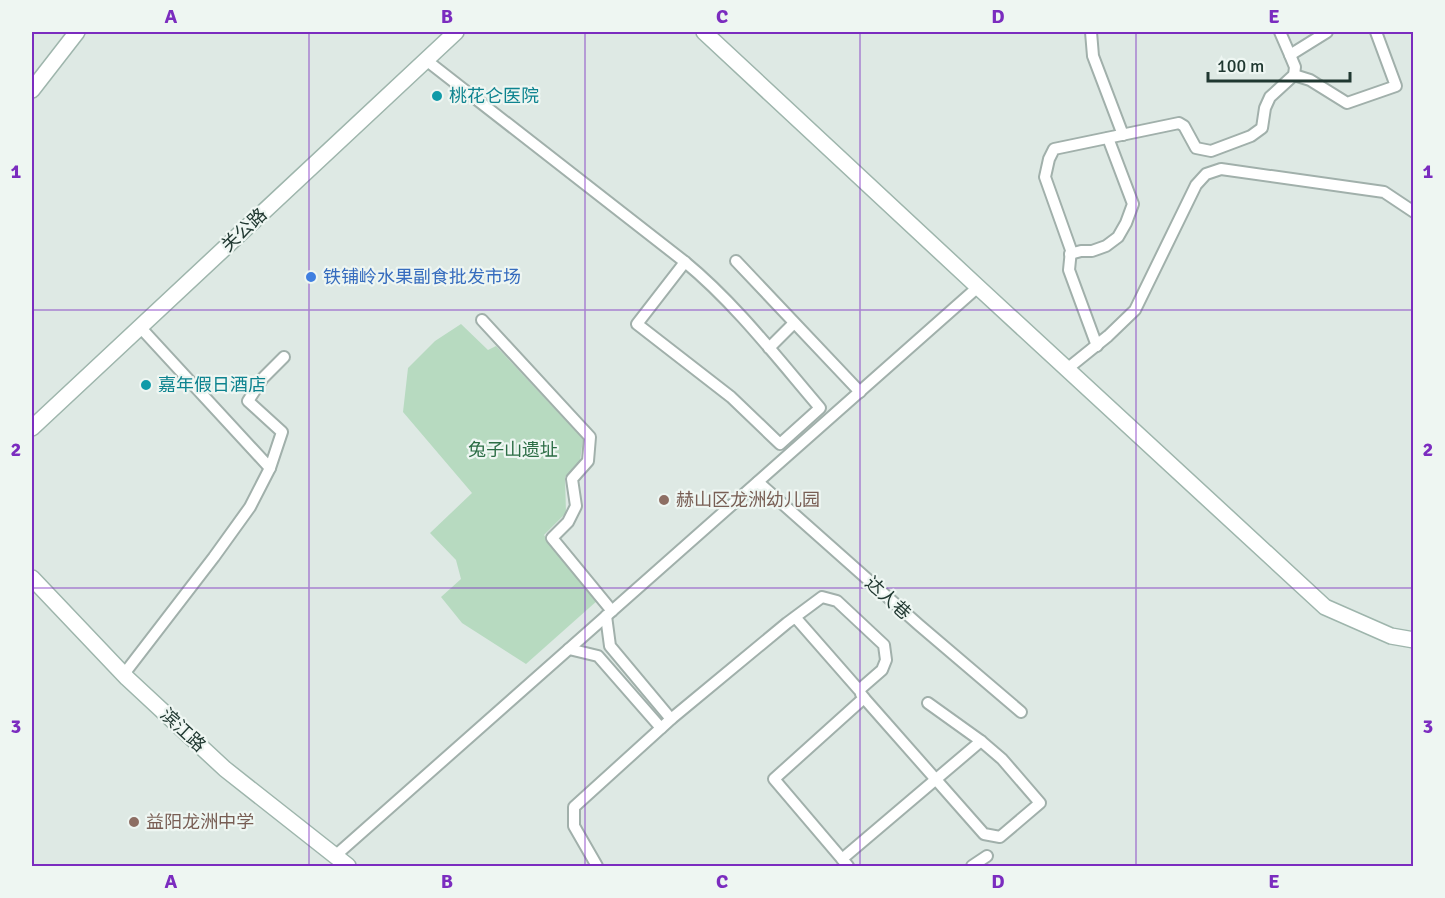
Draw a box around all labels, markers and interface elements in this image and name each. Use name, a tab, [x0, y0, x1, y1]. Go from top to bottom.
text: A	[165, 4, 178, 29]
text: B	[441, 4, 453, 29]
text: C	[716, 4, 728, 29]
text: D	[991, 4, 1005, 29]
text: E	[1268, 4, 1280, 29]
scale bar	[1208, 45, 1350, 83]
text: 100 m	[1217, 55, 1264, 77]
place label: 桃花仑医院	[449, 85, 539, 107]
marker: 桃花仑医院	[430, 89, 444, 103]
text: 1	[11, 159, 22, 184]
text: 1	[1423, 159, 1434, 184]
street label: 关公路	[217, 204, 271, 256]
place label: 铁铺岭水果副食批发市场	[323, 266, 521, 288]
marker: 铁铺岭水果副食批发市场	[304, 270, 318, 284]
place label: 嘉年假日酒店	[158, 374, 266, 396]
marker: 嘉年假日酒店	[139, 378, 153, 392]
text: 2	[11, 437, 21, 462]
text: 2	[1423, 437, 1433, 462]
park label: 兔子山遗址	[468, 439, 558, 461]
place label: 赫山区龙洲幼儿园	[676, 489, 820, 511]
marker: 赫山区龙洲幼儿园	[657, 493, 671, 507]
street label: 达人巷	[861, 572, 915, 624]
street label: 滨江路	[156, 704, 210, 756]
text: 3	[11, 714, 21, 739]
text: 3	[1423, 714, 1433, 739]
place label: 益阳龙洲中学	[146, 811, 254, 833]
marker: 益阳龙洲中学	[127, 815, 141, 829]
text: A	[165, 869, 178, 894]
text: B	[441, 869, 453, 894]
text: C	[716, 869, 728, 894]
text: D	[991, 869, 1005, 894]
text: E	[1268, 869, 1280, 894]

